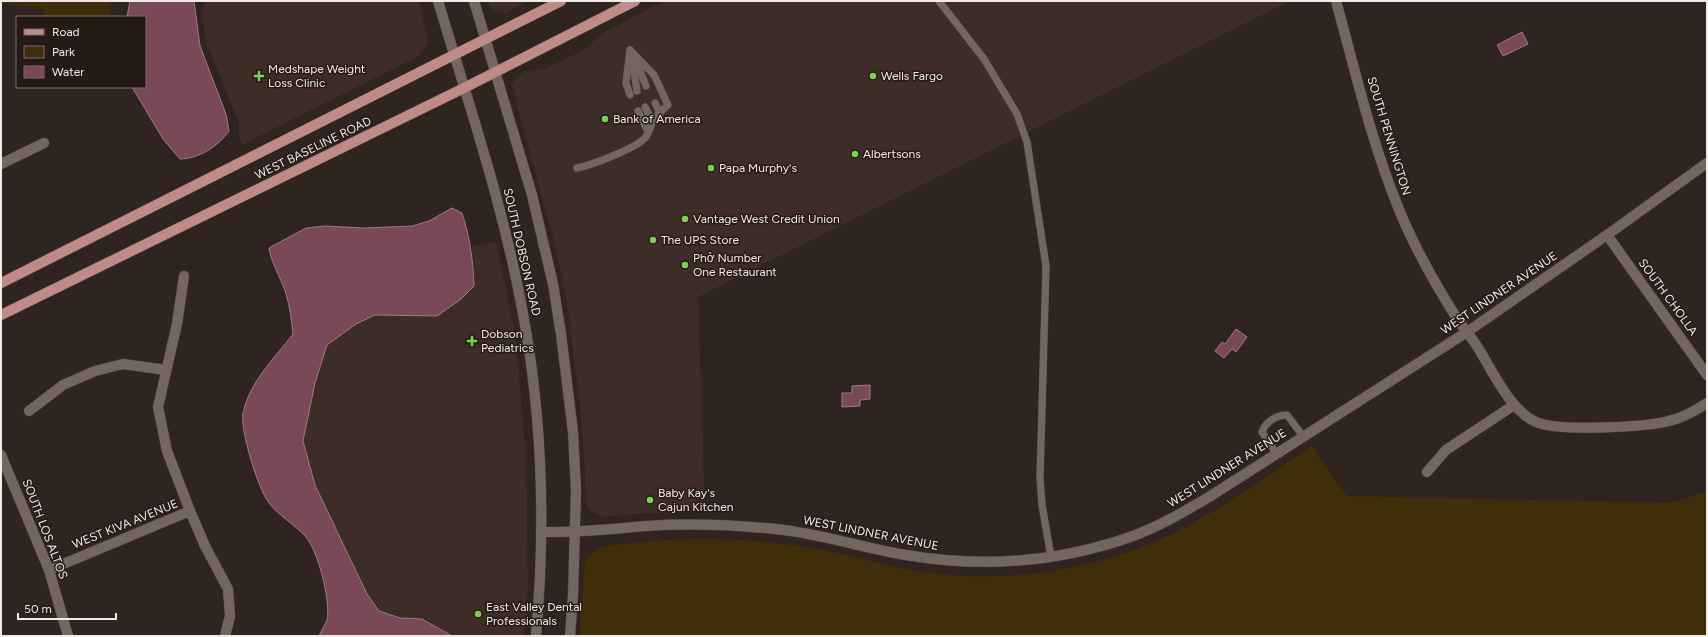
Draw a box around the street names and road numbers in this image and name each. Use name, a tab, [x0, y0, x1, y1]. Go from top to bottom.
street label: SOUTH PENNINGTON	[1364, 75, 1414, 197]
street label: WEST BASELINE ROAD	[253, 114, 373, 182]
street label: SOUTH DOBSON ROAD	[500, 187, 544, 317]
street label: WEST LINDNER AVENUE	[1438, 249, 1560, 337]
street label: SOUTH CHOLLA	[1636, 256, 1700, 338]
street label: WEST LINDNER AVENUE	[1165, 426, 1289, 510]
street label: SOUTH LOS ALTOS	[19, 477, 71, 581]
street label: WEST KIVA AVENUE	[70, 496, 180, 552]
street label: WEST LINDNER AVENUE	[802, 513, 940, 553]

